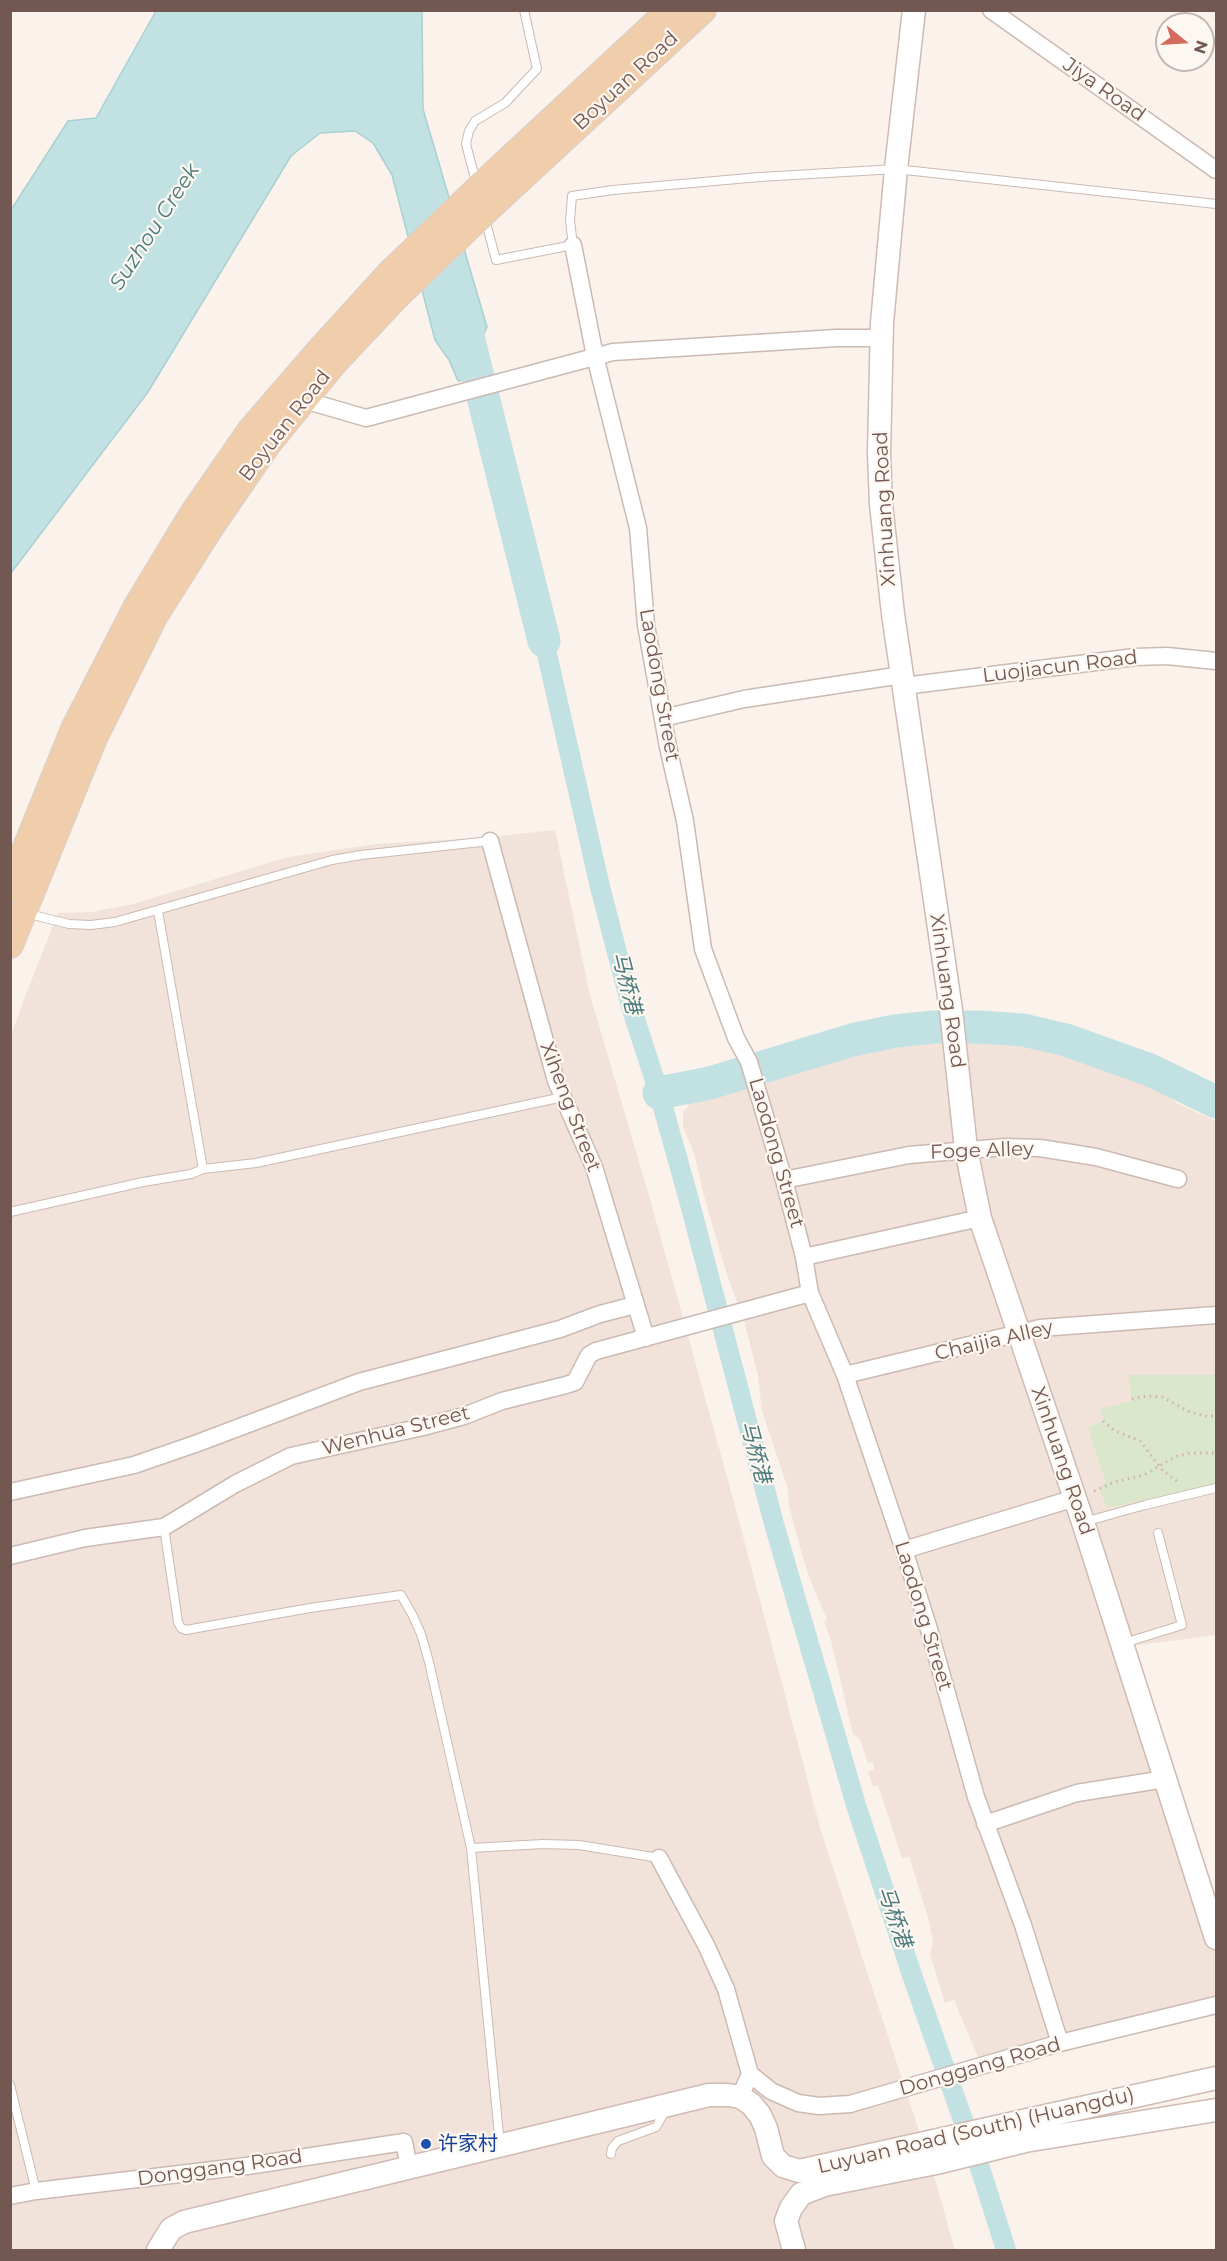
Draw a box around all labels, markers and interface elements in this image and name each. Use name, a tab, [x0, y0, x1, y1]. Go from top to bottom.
north arrow	[1155, 12, 1215, 72]
street label: Boyuan Road	[569, 26, 683, 136]
text: N	[1190, 38, 1212, 56]
street label: Jiya Road	[1058, 53, 1150, 127]
water label: Suzhou Creek	[105, 159, 205, 295]
street label: Boyuan Road	[234, 366, 336, 486]
street label: Xinhuang Road	[869, 431, 901, 587]
street label: Laodong Street	[634, 607, 684, 763]
street label: Luojiacun Road	[981, 646, 1139, 688]
street label: Xinhuang Road	[924, 912, 970, 1070]
water label: 马桥港	[606, 949, 646, 1017]
street label: Xiheng Street	[534, 1039, 606, 1175]
street label: Laodong Street	[743, 1075, 809, 1231]
street label: Foge Alley	[930, 1137, 1034, 1165]
street label: Chaijia Alley	[933, 1316, 1055, 1366]
street label: Xinhuang Road	[1025, 1384, 1099, 1538]
street label: Wenhua Street	[320, 1401, 472, 1461]
water label: 马桥港	[735, 1418, 775, 1486]
street label: Laodong Street	[889, 1538, 957, 1694]
water label: 马桥港	[872, 1883, 916, 1951]
street label: Donggang Road	[897, 2033, 1063, 2101]
street label: Luyuan Road (South) (Huangdu)	[815, 2083, 1137, 2179]
place label: 许家村	[438, 2132, 498, 2156]
marker: 许家村	[419, 2137, 433, 2151]
street label: Donggang Road	[136, 2145, 304, 2191]

